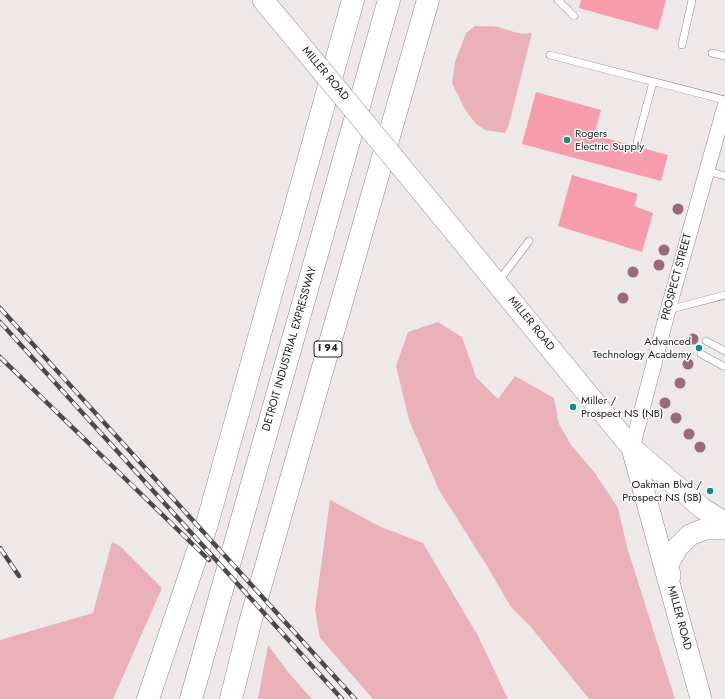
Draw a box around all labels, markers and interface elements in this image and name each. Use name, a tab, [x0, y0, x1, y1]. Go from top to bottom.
street label: MILLER ROAD	[299, 44, 351, 104]
place label: Rogers Electric Supply	[575, 127, 644, 153]
marker: Rogers Electric Supply	[562, 135, 572, 145]
street label: PROSPECT STREET	[659, 232, 695, 322]
street label: DETROIT INDUSTRIAL EXPRESSWAY	[260, 265, 320, 433]
street label: MILLER ROAD	[505, 294, 557, 354]
place label: Advanced Technology Academy	[592, 335, 691, 361]
road number: I 94	[314, 341, 342, 357]
marker: Advanced Technology Academy	[694, 343, 704, 353]
place label: Miller / Prospect NS (NB)	[581, 394, 663, 420]
marker: Miller / Prospect NS (NB)	[568, 402, 578, 412]
place label: Oakman Blvd / Prospect NS (SB)	[622, 478, 702, 504]
marker: Oakman Blvd / Prospect NS (SB)	[705, 486, 715, 496]
street label: MILLER ROAD	[664, 584, 694, 652]

